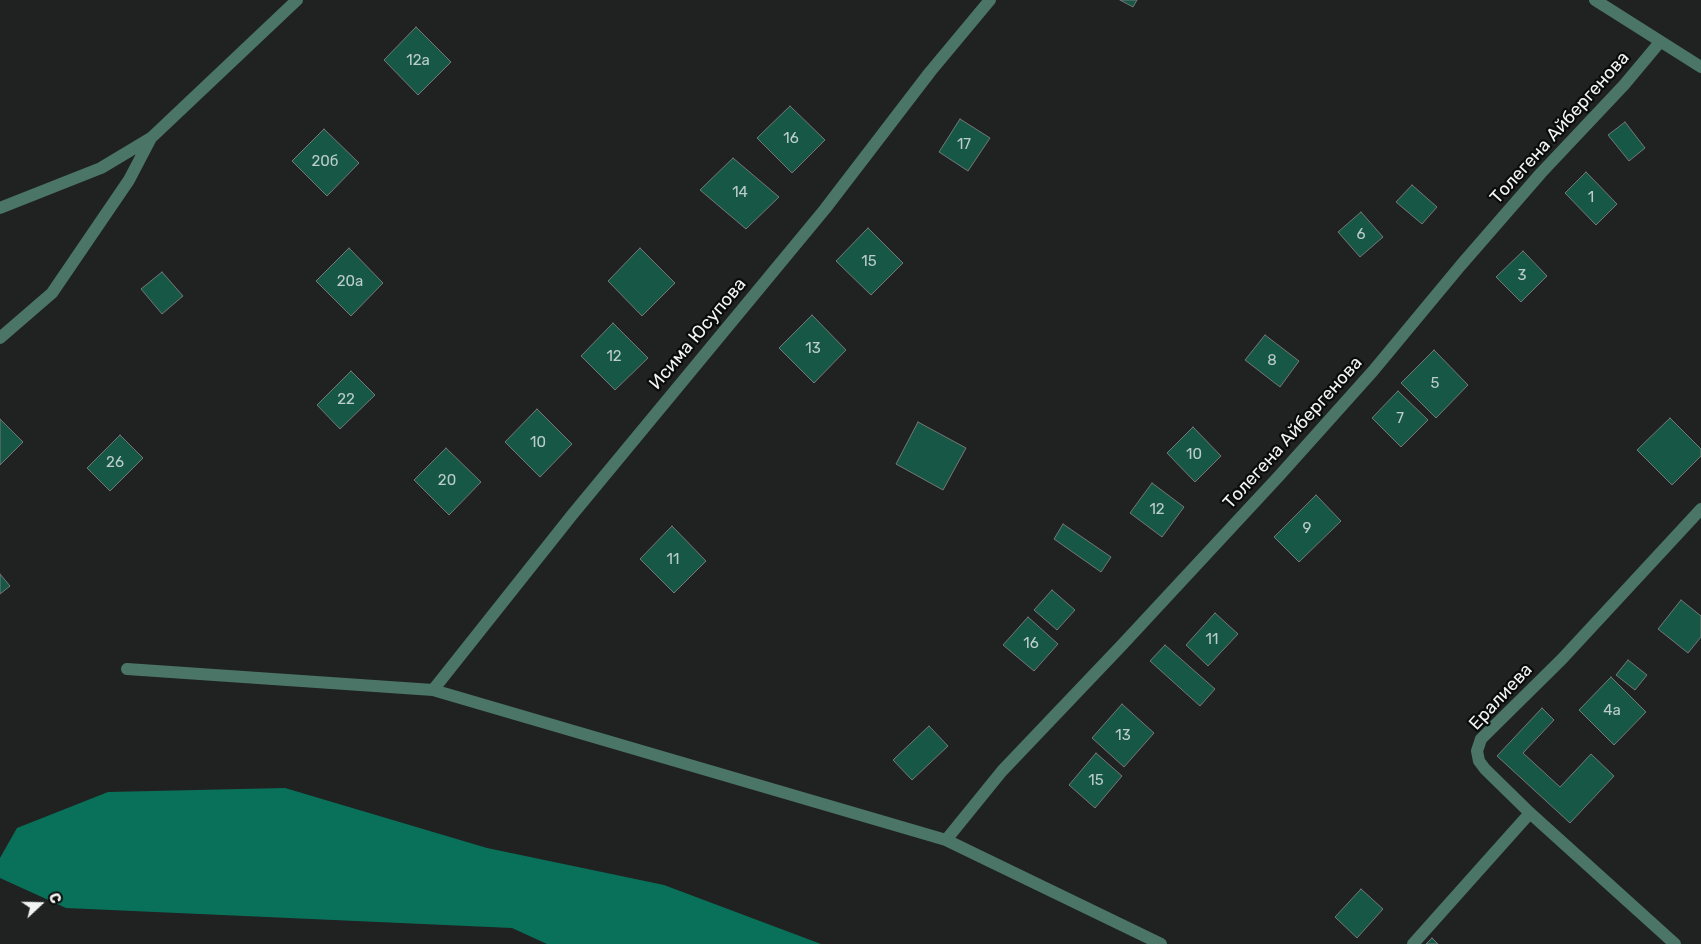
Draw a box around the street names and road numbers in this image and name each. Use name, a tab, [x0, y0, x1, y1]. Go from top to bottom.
street label: Толегена Айбергенова	[1486, 47, 1634, 209]
street label: Исима Юсупова	[645, 274, 751, 394]
street label: Толегена Айбергенова	[1219, 352, 1367, 514]
street label: Ералиева	[1465, 659, 1537, 735]

